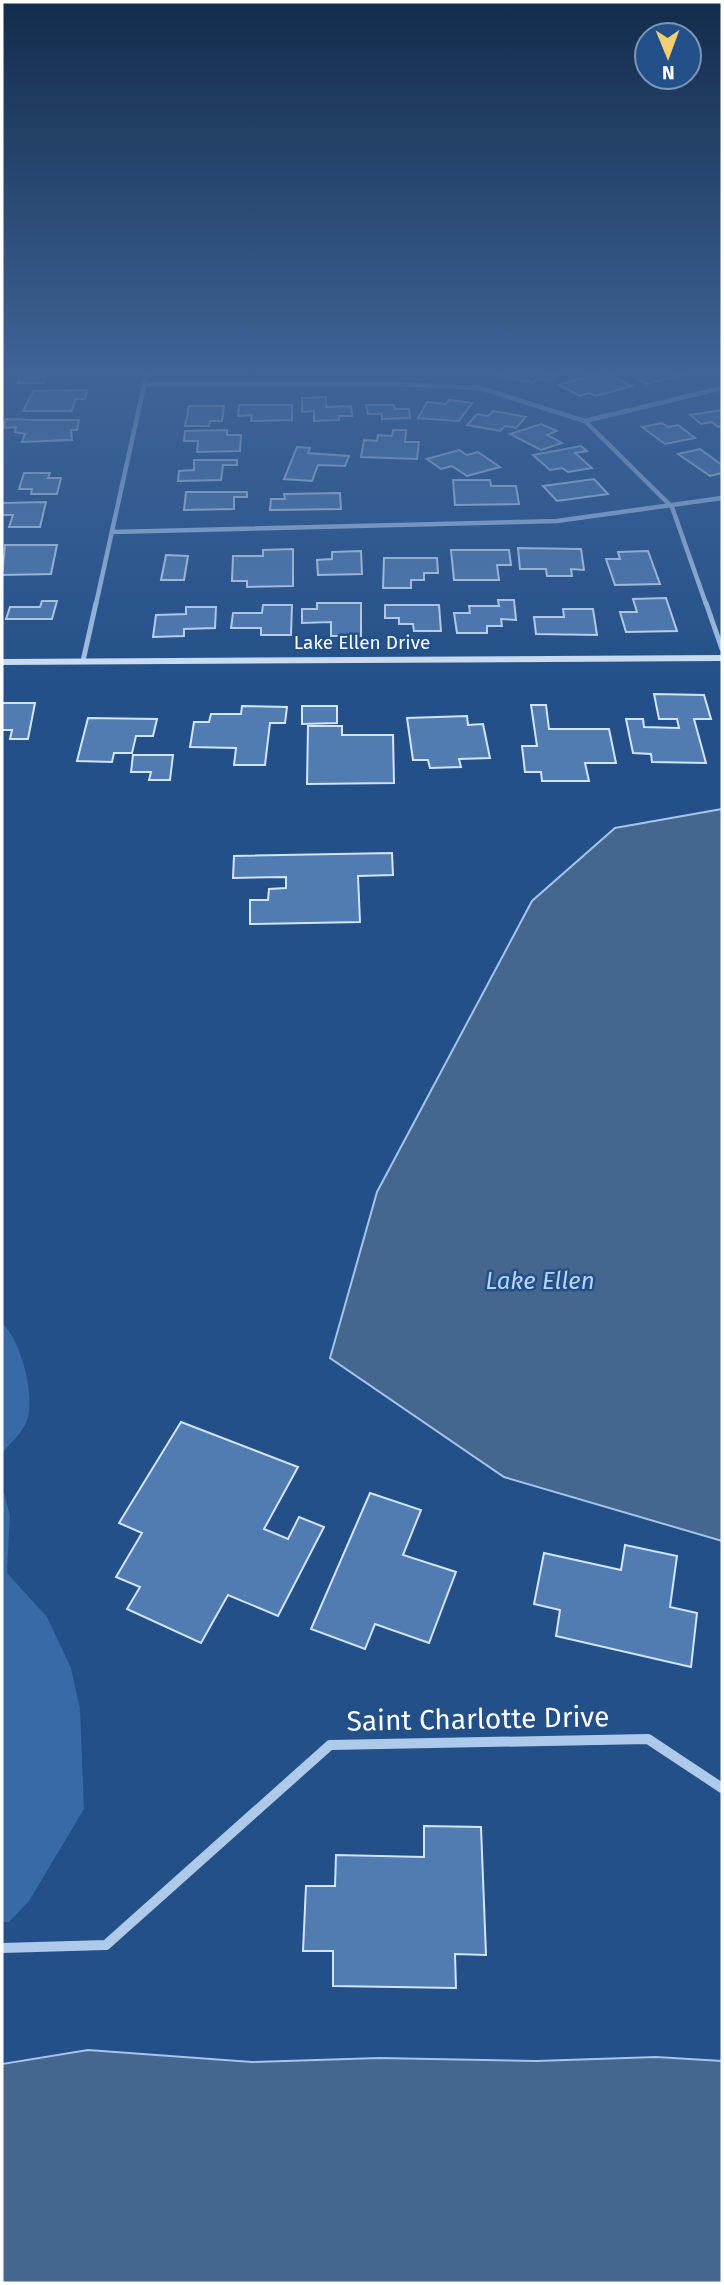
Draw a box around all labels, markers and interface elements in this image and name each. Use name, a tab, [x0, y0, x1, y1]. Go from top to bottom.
north arrow	[633, 21, 703, 91]
text: N	[662, 61, 675, 84]
street label: Lake Ellen Drive	[294, 631, 430, 654]
water label: Lake Ellen	[485, 1267, 595, 1295]
street label: Saint Charlotte Drive	[346, 1700, 610, 1738]

